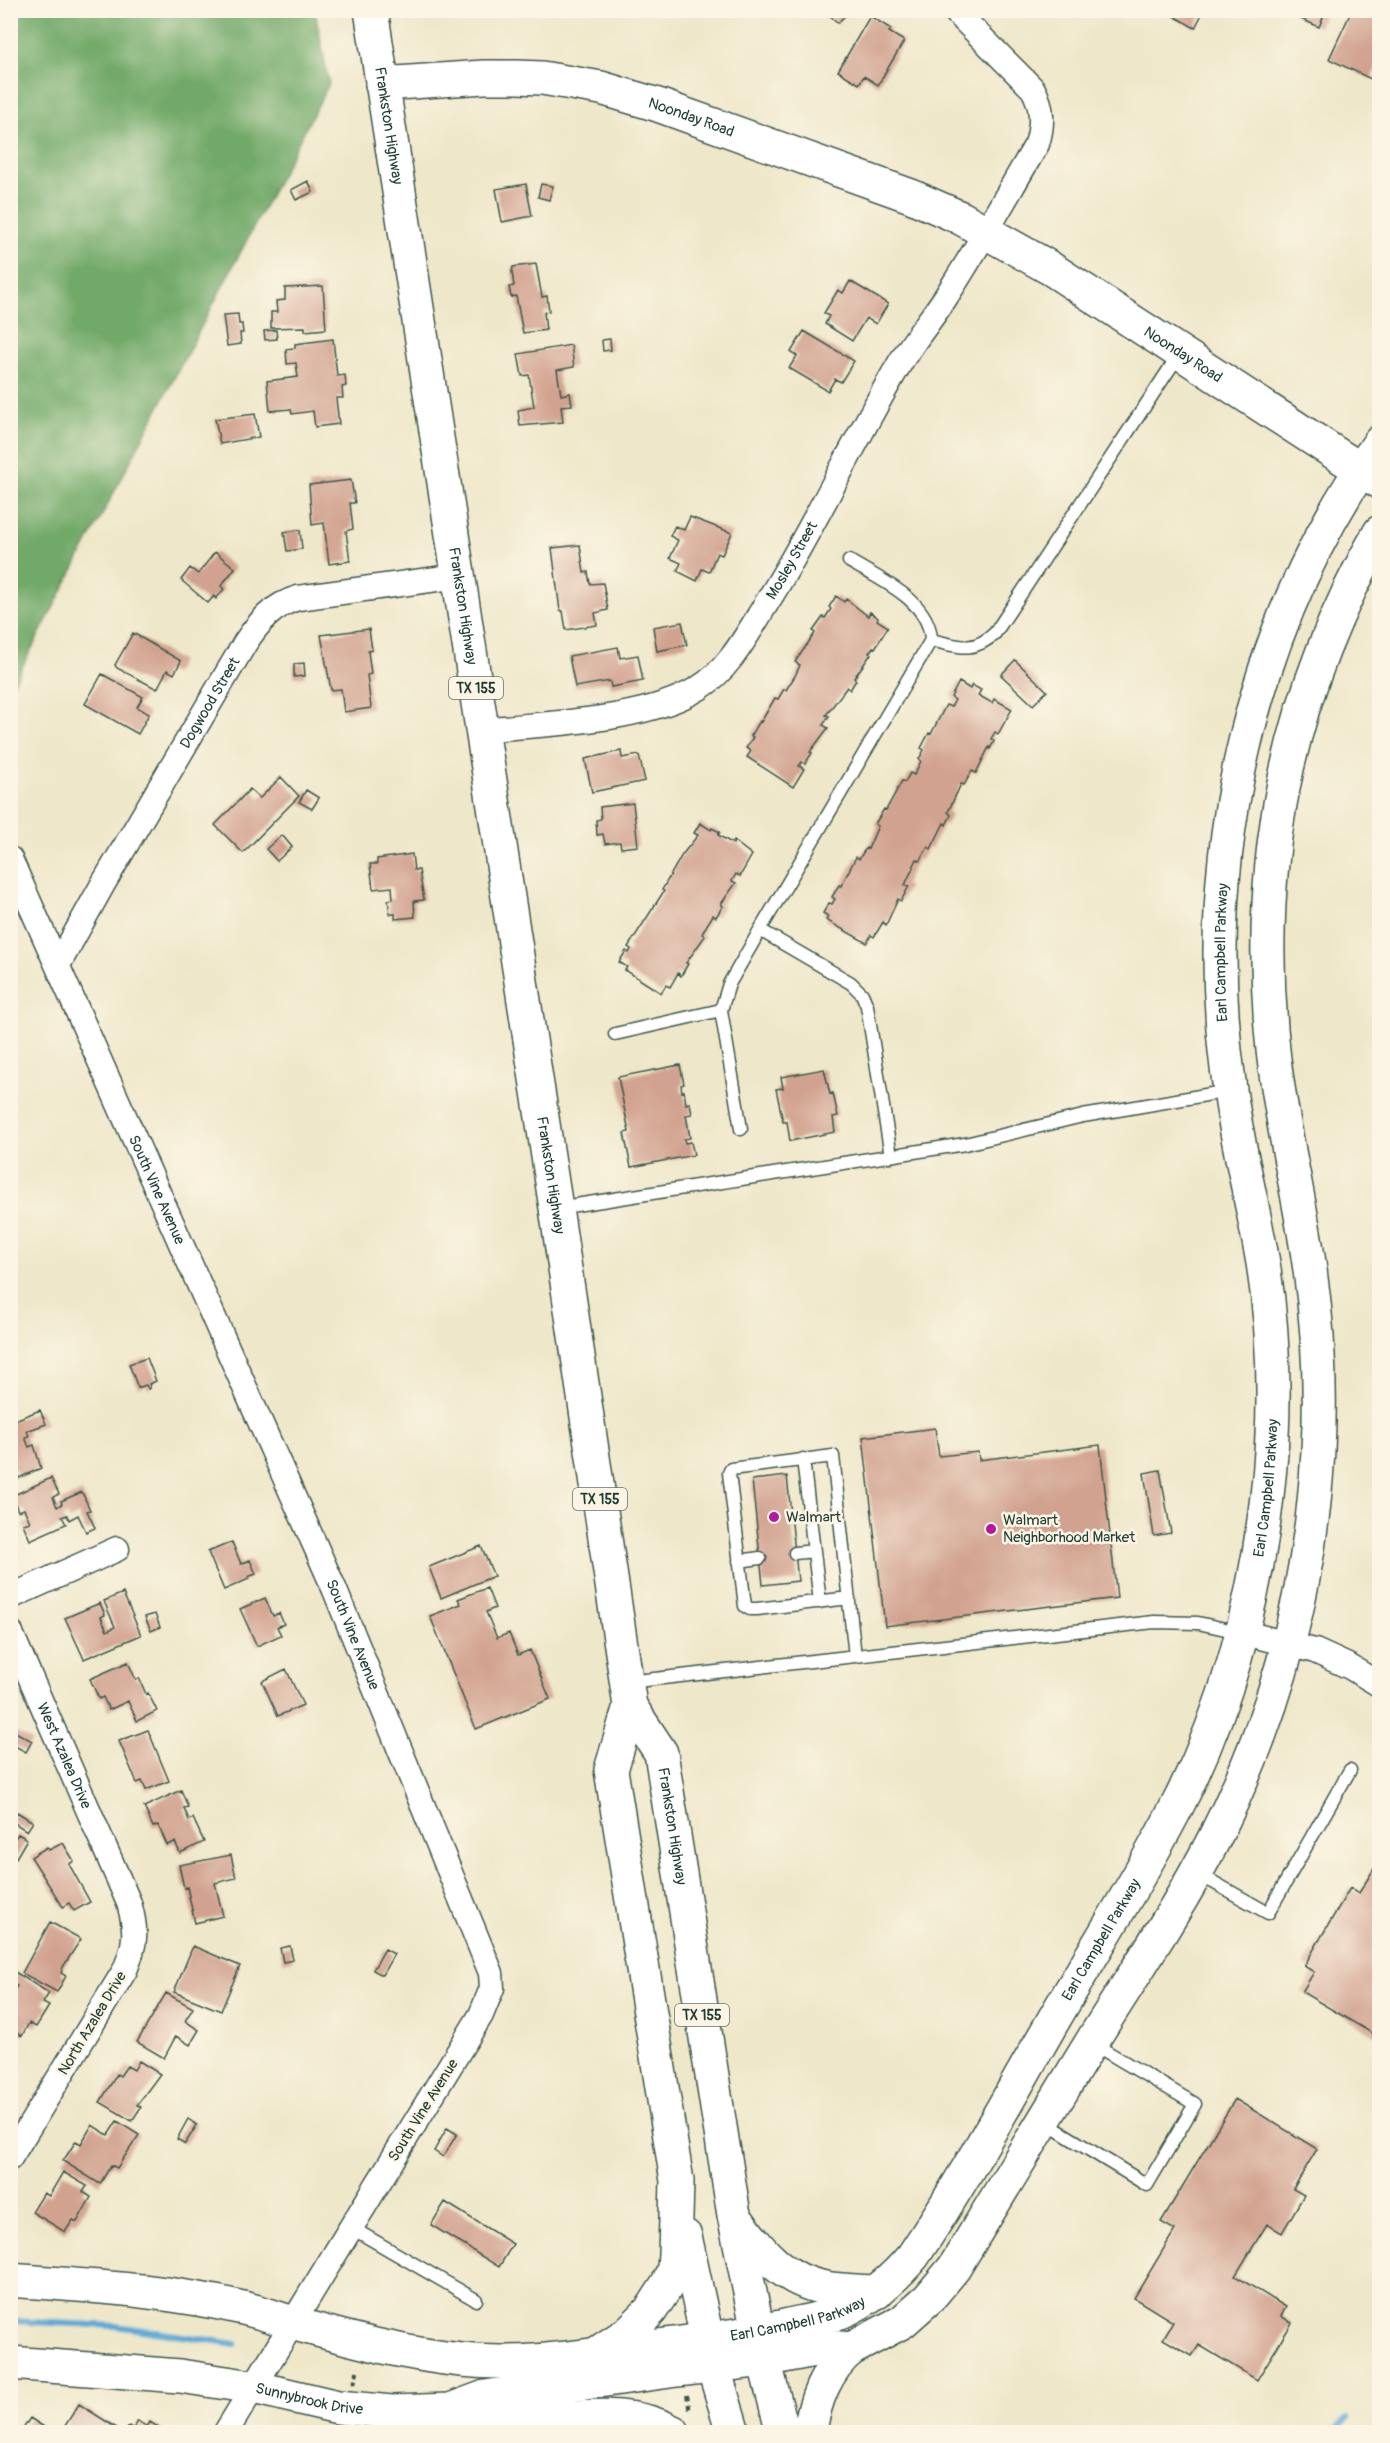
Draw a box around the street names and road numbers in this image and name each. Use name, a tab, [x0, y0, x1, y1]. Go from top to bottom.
street label: Frankston Highway	[370, 66, 407, 186]
street label: Noonday Road	[646, 94, 737, 142]
street label: Noonday Road	[1140, 323, 1226, 387]
street label: Mosley Street	[762, 517, 822, 603]
street label: Frankston Highway	[444, 546, 481, 667]
street label: Dogwood Street	[176, 653, 245, 752]
road number: TX 155	[449, 677, 503, 699]
street label: Earl Campbell Parkway	[1211, 882, 1233, 1022]
street label: Frankston Highway	[532, 1115, 569, 1236]
street label: South Vine Avenue	[124, 1132, 189, 1248]
street label: Earl Campbell Parkway	[1249, 1418, 1283, 1559]
road number: TX 155	[573, 1488, 627, 1510]
street label: South Vine Avenue	[321, 1577, 384, 1693]
street label: West Azalea Drive	[33, 1700, 96, 1812]
street label: Frankston Highway	[653, 1766, 691, 1887]
street label: Earl Campbell Parkway	[1058, 1875, 1145, 2004]
street label: North Azalea Drive	[54, 1967, 131, 2079]
road number: TX 155	[675, 2004, 729, 2026]
street label: South Vine Avenue	[384, 2055, 463, 2165]
street label: Earl Campbell Parkway	[729, 2292, 869, 2346]
street label: Sunnybrook Drive	[254, 2379, 364, 2419]

